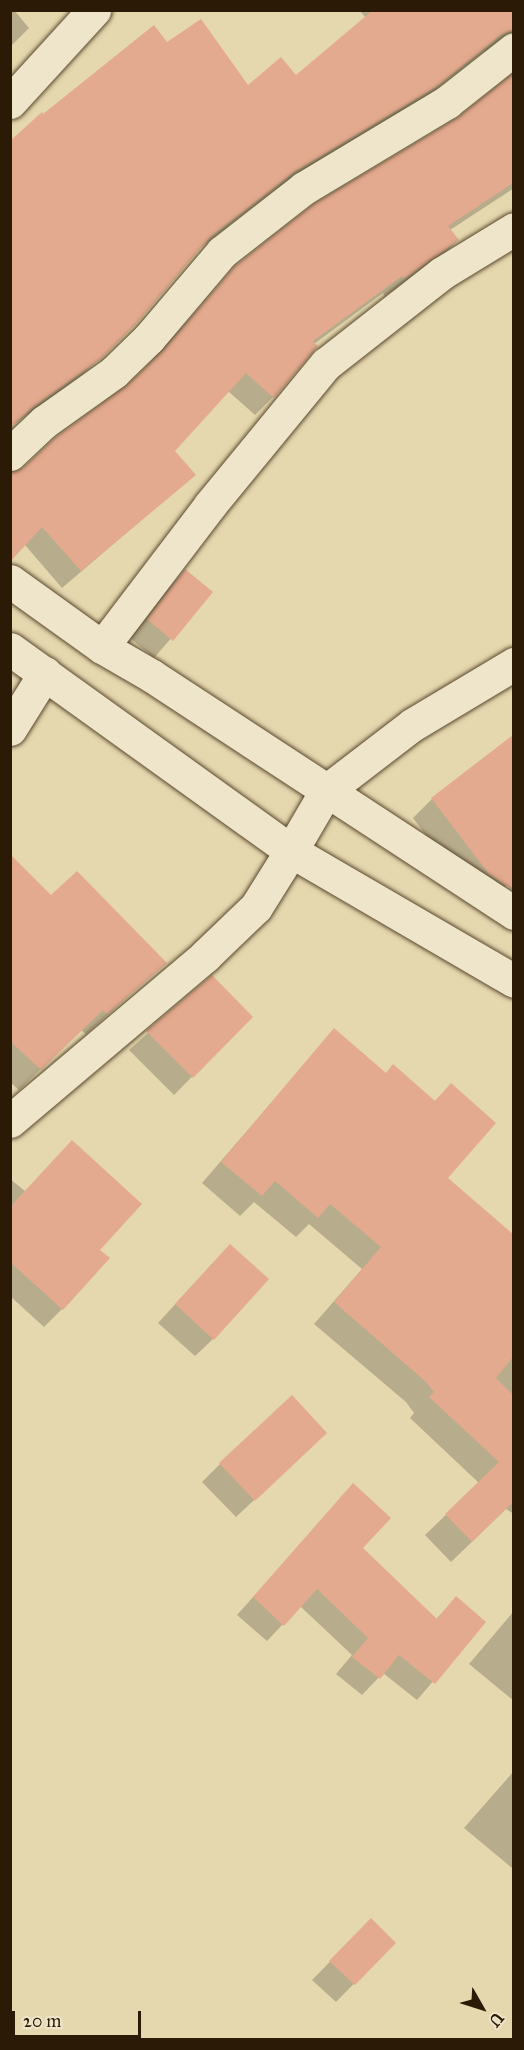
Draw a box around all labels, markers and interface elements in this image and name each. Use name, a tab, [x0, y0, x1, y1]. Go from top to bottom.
north arrow	[452, 1978, 512, 2038]
scale bar	[15, 1999, 144, 2037]
text: U	[485, 2009, 508, 2031]
text: 20 m	[23, 2010, 61, 2032]

